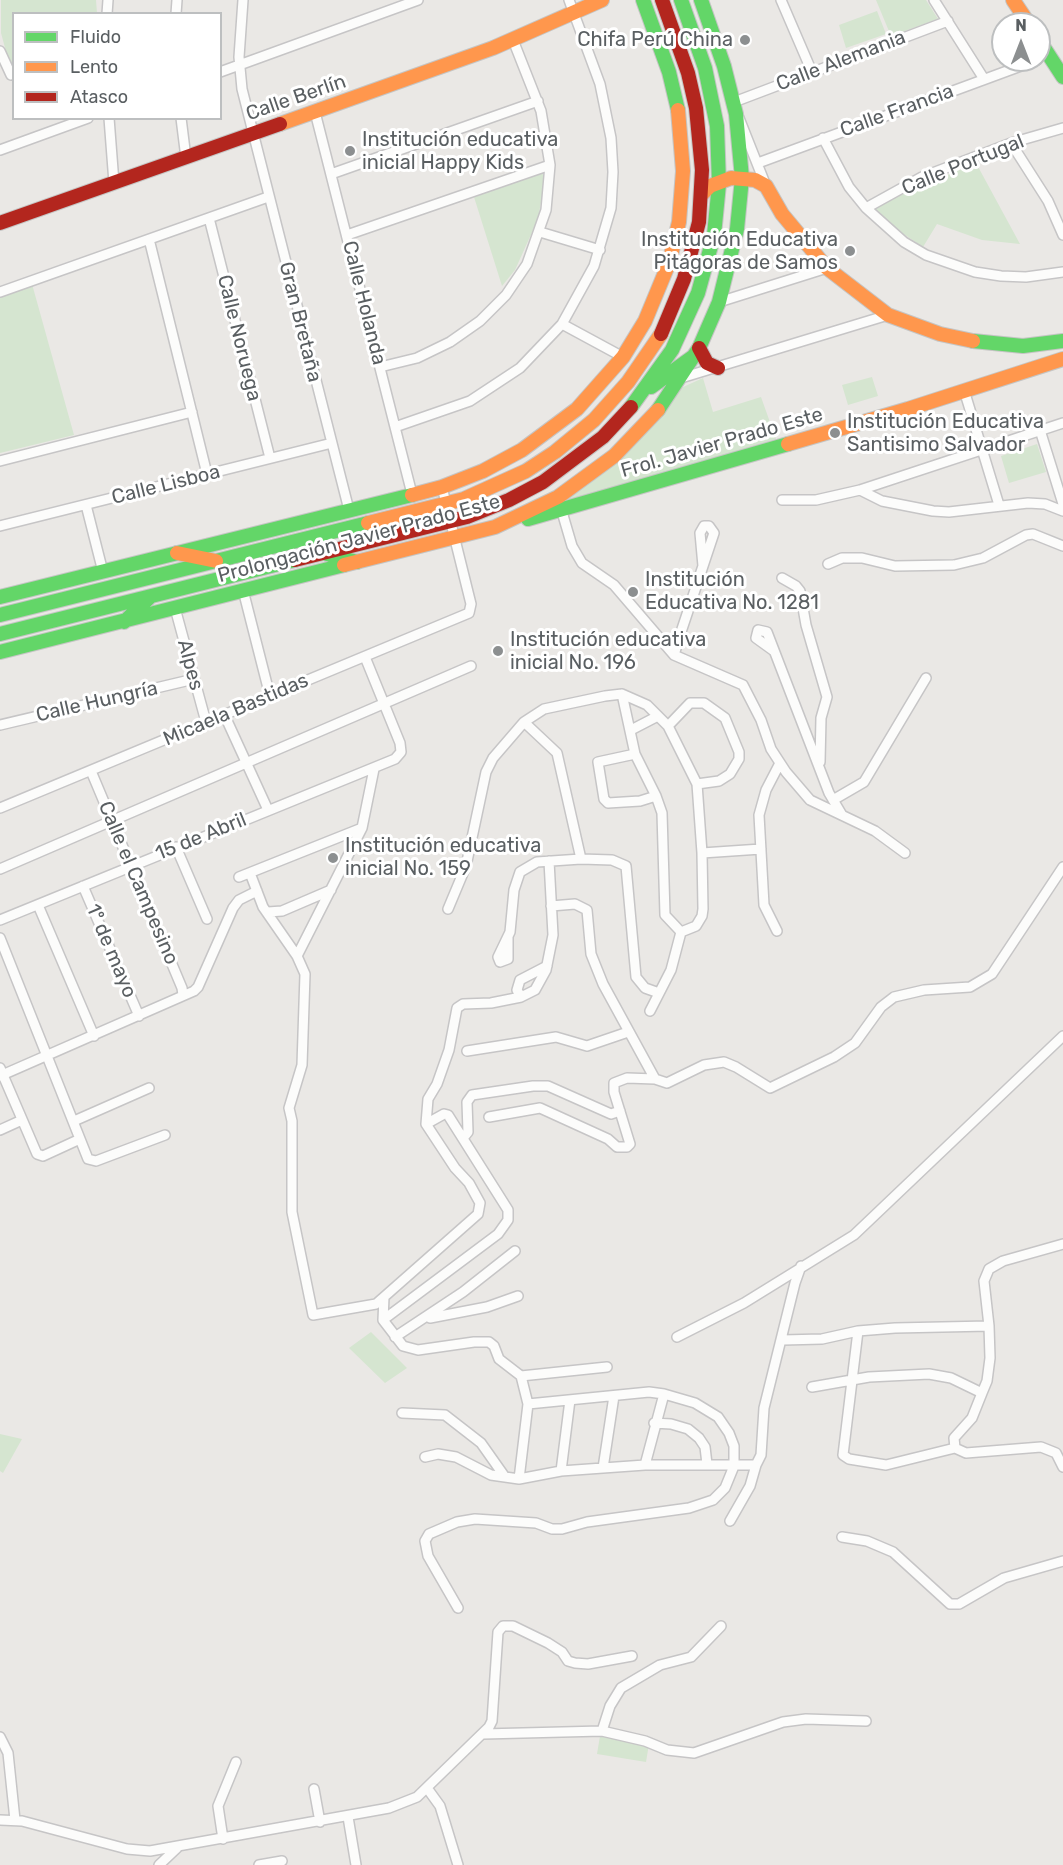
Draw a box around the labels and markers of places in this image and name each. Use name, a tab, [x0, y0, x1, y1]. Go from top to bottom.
place label: Chifa Perú China	[577, 28, 733, 52]
marker: Chifa Perú China	[738, 33, 752, 47]
place label: Institución educativa inicial Happy Kids	[362, 128, 558, 175]
marker: Institución educativa inicial Happy Kids	[343, 144, 357, 158]
place label: Institución Educativa Pitágoras de Samos	[641, 228, 838, 275]
marker: Institución Educativa Pitágoras de Samos	[843, 244, 857, 258]
place label: Institución Educativa Santisimo Salvador	[847, 410, 1044, 457]
marker: Institución Educativa Santisimo Salvador	[828, 426, 842, 440]
place label: Institución Educativa No. 1281	[645, 568, 819, 615]
marker: Institución Educativa No. 1281	[626, 585, 640, 599]
place label: Institución educativa inicial No. 196	[510, 628, 706, 675]
marker: Institución educativa inicial No. 196	[491, 644, 505, 658]
place label: Institución educativa inicial No. 159	[345, 834, 541, 881]
marker: Institución educativa inicial No. 159	[326, 851, 340, 865]

